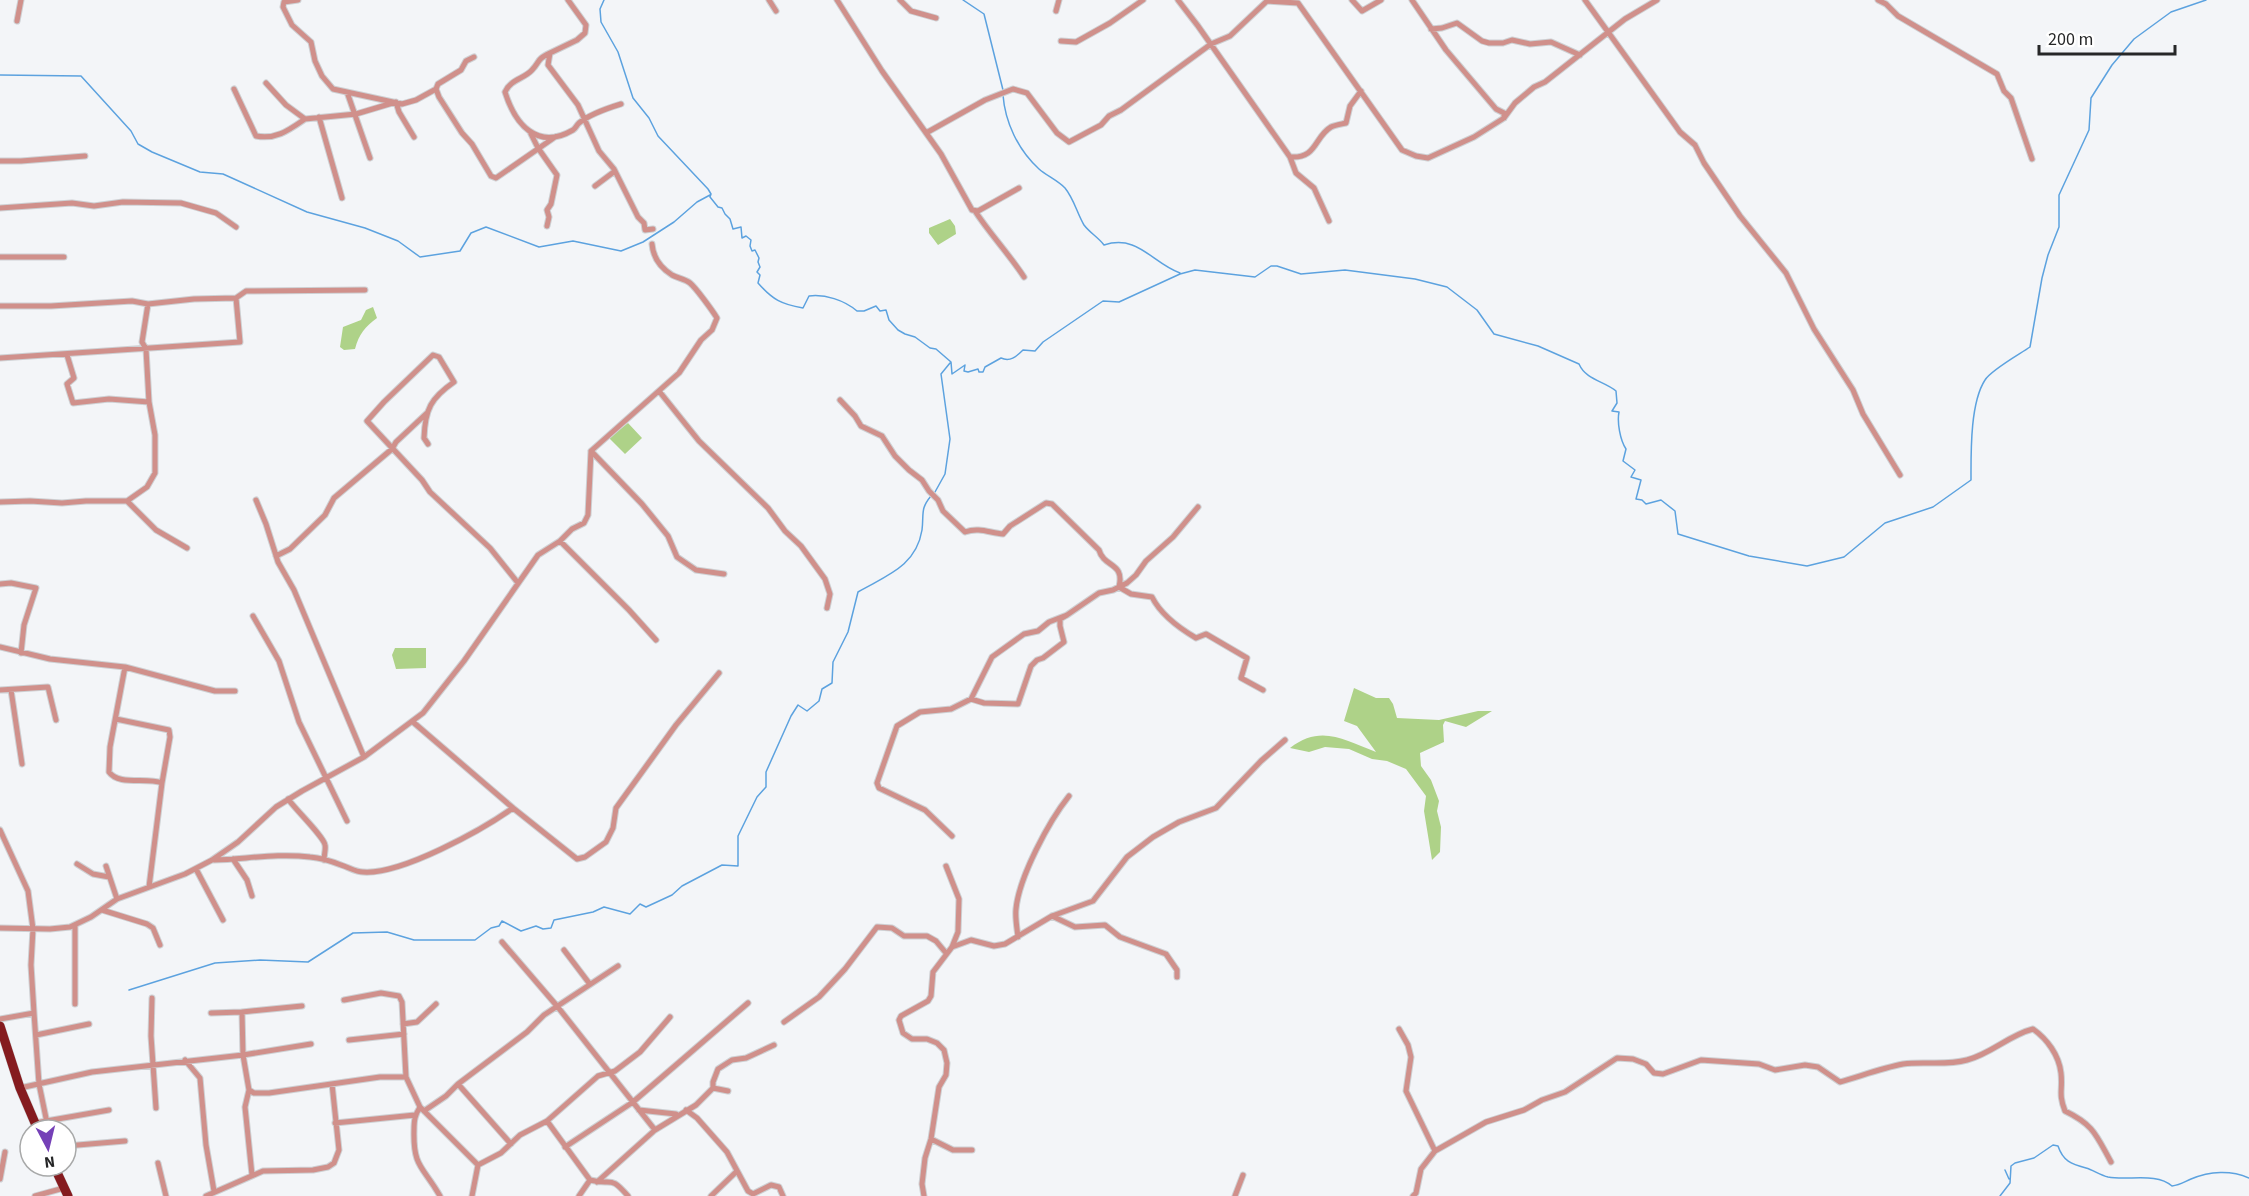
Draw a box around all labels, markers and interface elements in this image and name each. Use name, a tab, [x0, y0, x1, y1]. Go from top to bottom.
scale bar	[2039, 18, 2176, 56]
text: 200 m	[2048, 27, 2093, 52]
north arrow	[18, 1118, 78, 1178]
text: N	[43, 1150, 56, 1173]

